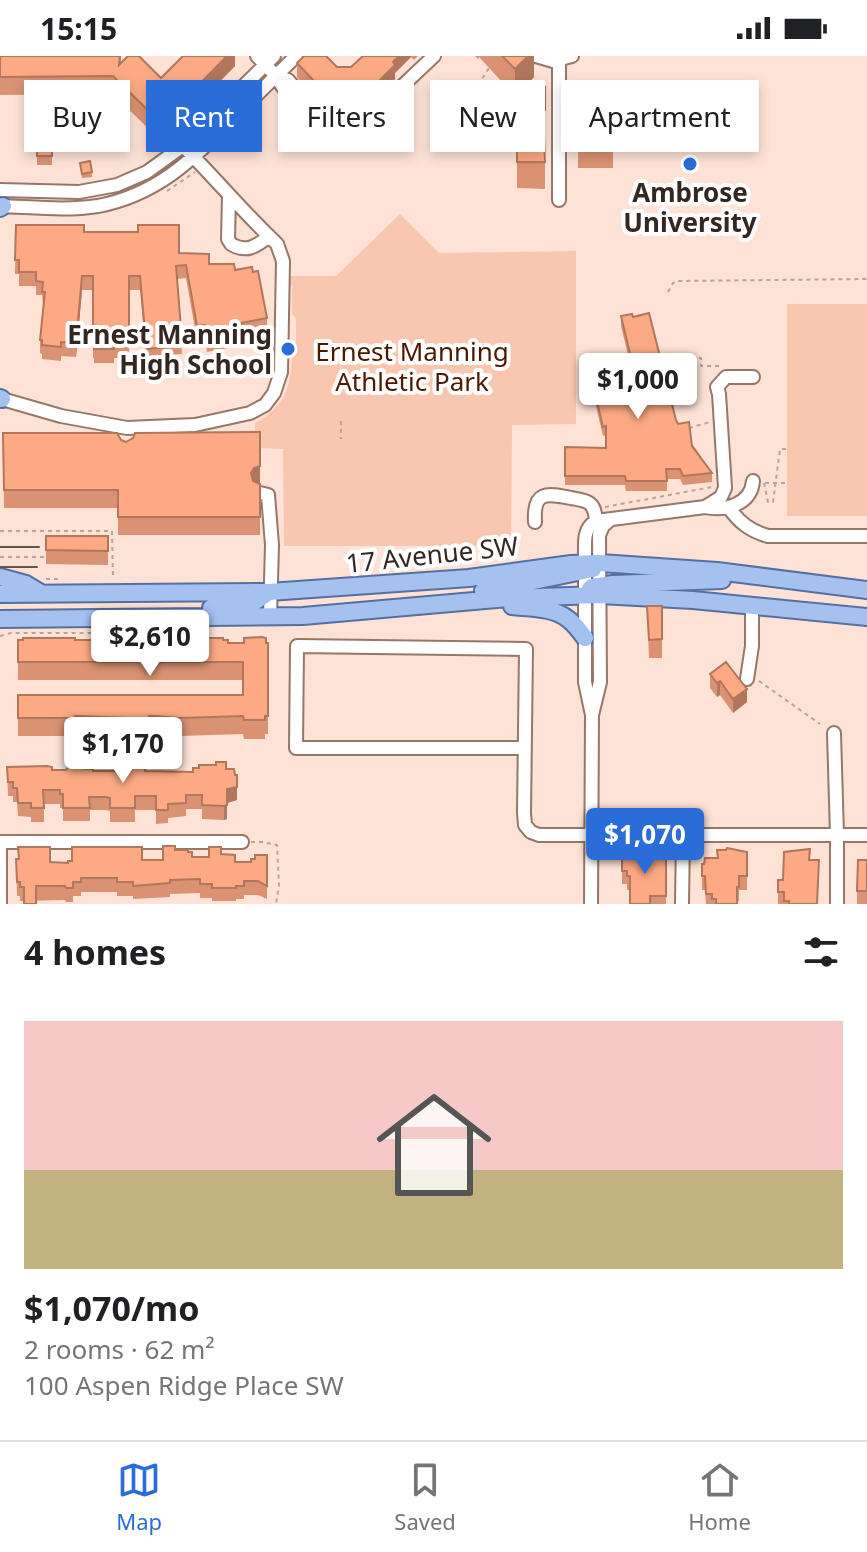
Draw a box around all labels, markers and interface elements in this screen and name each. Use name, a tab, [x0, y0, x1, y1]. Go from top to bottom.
text: 15:15	[40, 8, 117, 49]
chip: Buy	[24, 80, 130, 152]
chip: Rent	[146, 80, 262, 152]
chip: Filters	[278, 80, 414, 152]
chip: New	[430, 80, 545, 152]
chip: Apartment	[561, 80, 759, 152]
marker: Ambrose University	[681, 155, 699, 173]
place label: Ambrose University	[623, 174, 757, 240]
place label: Ernest Manning High School	[67, 316, 272, 382]
park label: Ernest Manning Athletic Park	[315, 333, 509, 399]
marker: Ernest Manning High School	[279, 340, 297, 358]
pin: $1,000	[573, 353, 703, 421]
text: $1,000	[597, 361, 679, 397]
street label: 17 Avenue SW	[344, 527, 520, 581]
pin: $2,610	[85, 610, 215, 678]
text: $2,610	[109, 618, 191, 654]
pin: $1,170	[58, 717, 188, 785]
text: $1,170	[82, 725, 164, 761]
pin: $1,070	[580, 808, 710, 876]
text: $1,070	[604, 816, 686, 852]
text: 4 homes	[24, 929, 166, 975]
icon: filters	[799, 930, 843, 974]
icon: home	[362, 1073, 506, 1217]
text: $1,070/mo	[24, 1285, 199, 1331]
text: 2 rooms · 62 m²	[24, 1331, 214, 1367]
text: 100 Aspen Ridge Place SW	[24, 1367, 344, 1403]
tab: Map	[116, 1458, 162, 1536]
tab: Saved	[394, 1458, 456, 1536]
tab: Home	[688, 1458, 751, 1536]

